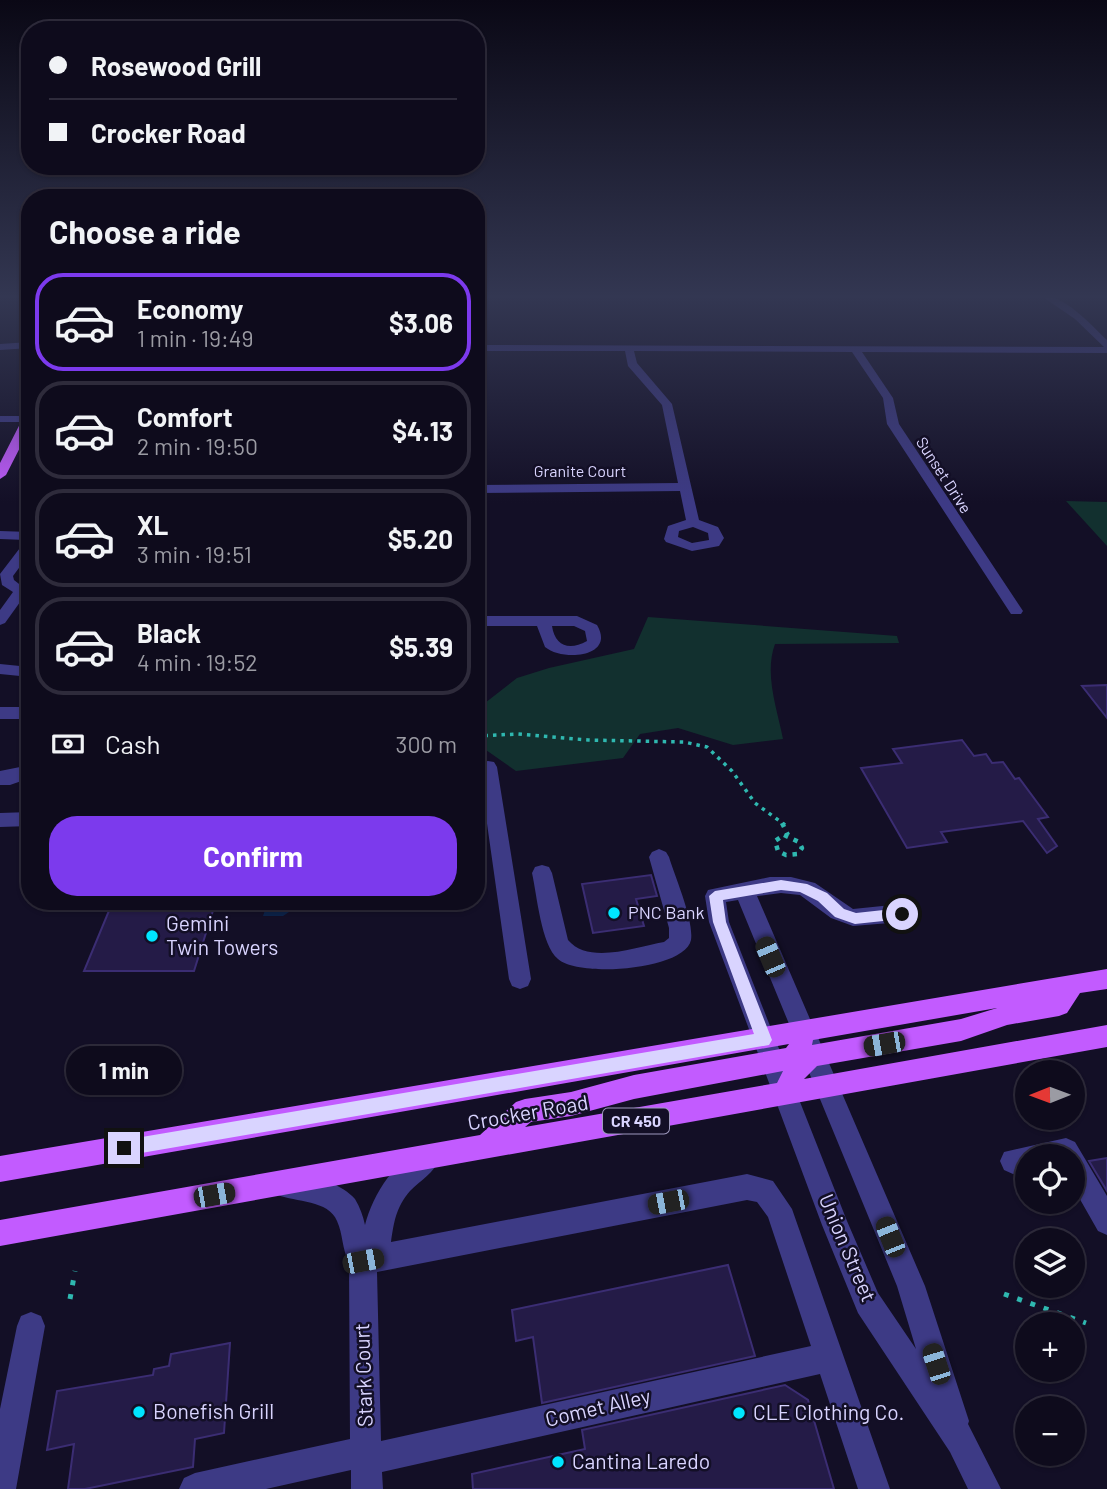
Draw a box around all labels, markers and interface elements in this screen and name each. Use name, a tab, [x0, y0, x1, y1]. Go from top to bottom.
text: Rosewood Grill	[91, 50, 261, 81]
text: Crocker Road	[91, 117, 246, 148]
text: Choose a ride	[49, 212, 241, 250]
icon: car	[53, 291, 116, 354]
text: Economy	[137, 293, 243, 324]
text: $3.06	[389, 307, 453, 338]
text: 1 min · 19:49	[137, 324, 253, 352]
icon: car	[53, 399, 116, 462]
text: Comfort	[137, 401, 233, 432]
text: $4.13	[392, 415, 453, 446]
text: 2 min · 19:50	[137, 432, 258, 460]
street label: Sunset Drive	[913, 433, 976, 517]
street label: Granite Court	[534, 461, 626, 480]
icon: car	[53, 507, 116, 570]
text: XL	[137, 509, 168, 540]
text: $5.20	[388, 523, 453, 554]
text: 3 min · 19:51	[137, 540, 252, 568]
icon: car	[53, 615, 116, 678]
text: Black	[137, 617, 201, 648]
text: $5.39	[389, 631, 453, 662]
text: 4 min · 19:52	[137, 648, 258, 676]
icon: cash	[49, 725, 87, 763]
text: Cash	[105, 728, 160, 759]
text: 300 m	[396, 730, 457, 758]
button: Confirm	[49, 816, 457, 896]
route start	[886, 898, 918, 930]
place label: PNC Bank	[628, 901, 704, 923]
marker: PNC Bank	[606, 905, 622, 921]
place label: Gemini Twin Towers	[166, 910, 278, 959]
marker: Gemini Twin Towers	[144, 928, 160, 944]
car	[753, 934, 788, 980]
car	[862, 1030, 907, 1058]
callout: 1 min	[66, 1046, 182, 1096]
text: 1 min	[99, 1056, 149, 1084]
north arrow	[1015, 1060, 1085, 1130]
map controls	[1015, 1060, 1085, 1466]
street label: Crocker Road	[465, 1089, 590, 1134]
road number: CR 450	[603, 1108, 669, 1134]
route end	[108, 1132, 140, 1164]
button: locate	[1015, 1144, 1085, 1214]
car	[192, 1181, 237, 1209]
car	[646, 1188, 691, 1216]
street label: Union Street	[814, 1190, 882, 1305]
car	[873, 1214, 908, 1260]
button: layers	[1015, 1228, 1085, 1298]
car	[341, 1247, 386, 1275]
button: +	[1015, 1312, 1085, 1382]
street label: Stark Court	[348, 1323, 377, 1427]
car	[920, 1341, 953, 1387]
street label: Comet Alley	[543, 1382, 653, 1431]
button: −	[1015, 1396, 1085, 1466]
place label: Bonefish Grill	[153, 1398, 274, 1423]
place label: CLE Clothing Co.	[753, 1399, 904, 1424]
marker: Bonefish Grill	[131, 1404, 147, 1420]
marker: CLE Clothing Co.	[731, 1405, 747, 1421]
place label: Cantina Laredo	[572, 1448, 710, 1473]
marker: Cantina Laredo	[550, 1454, 566, 1470]

